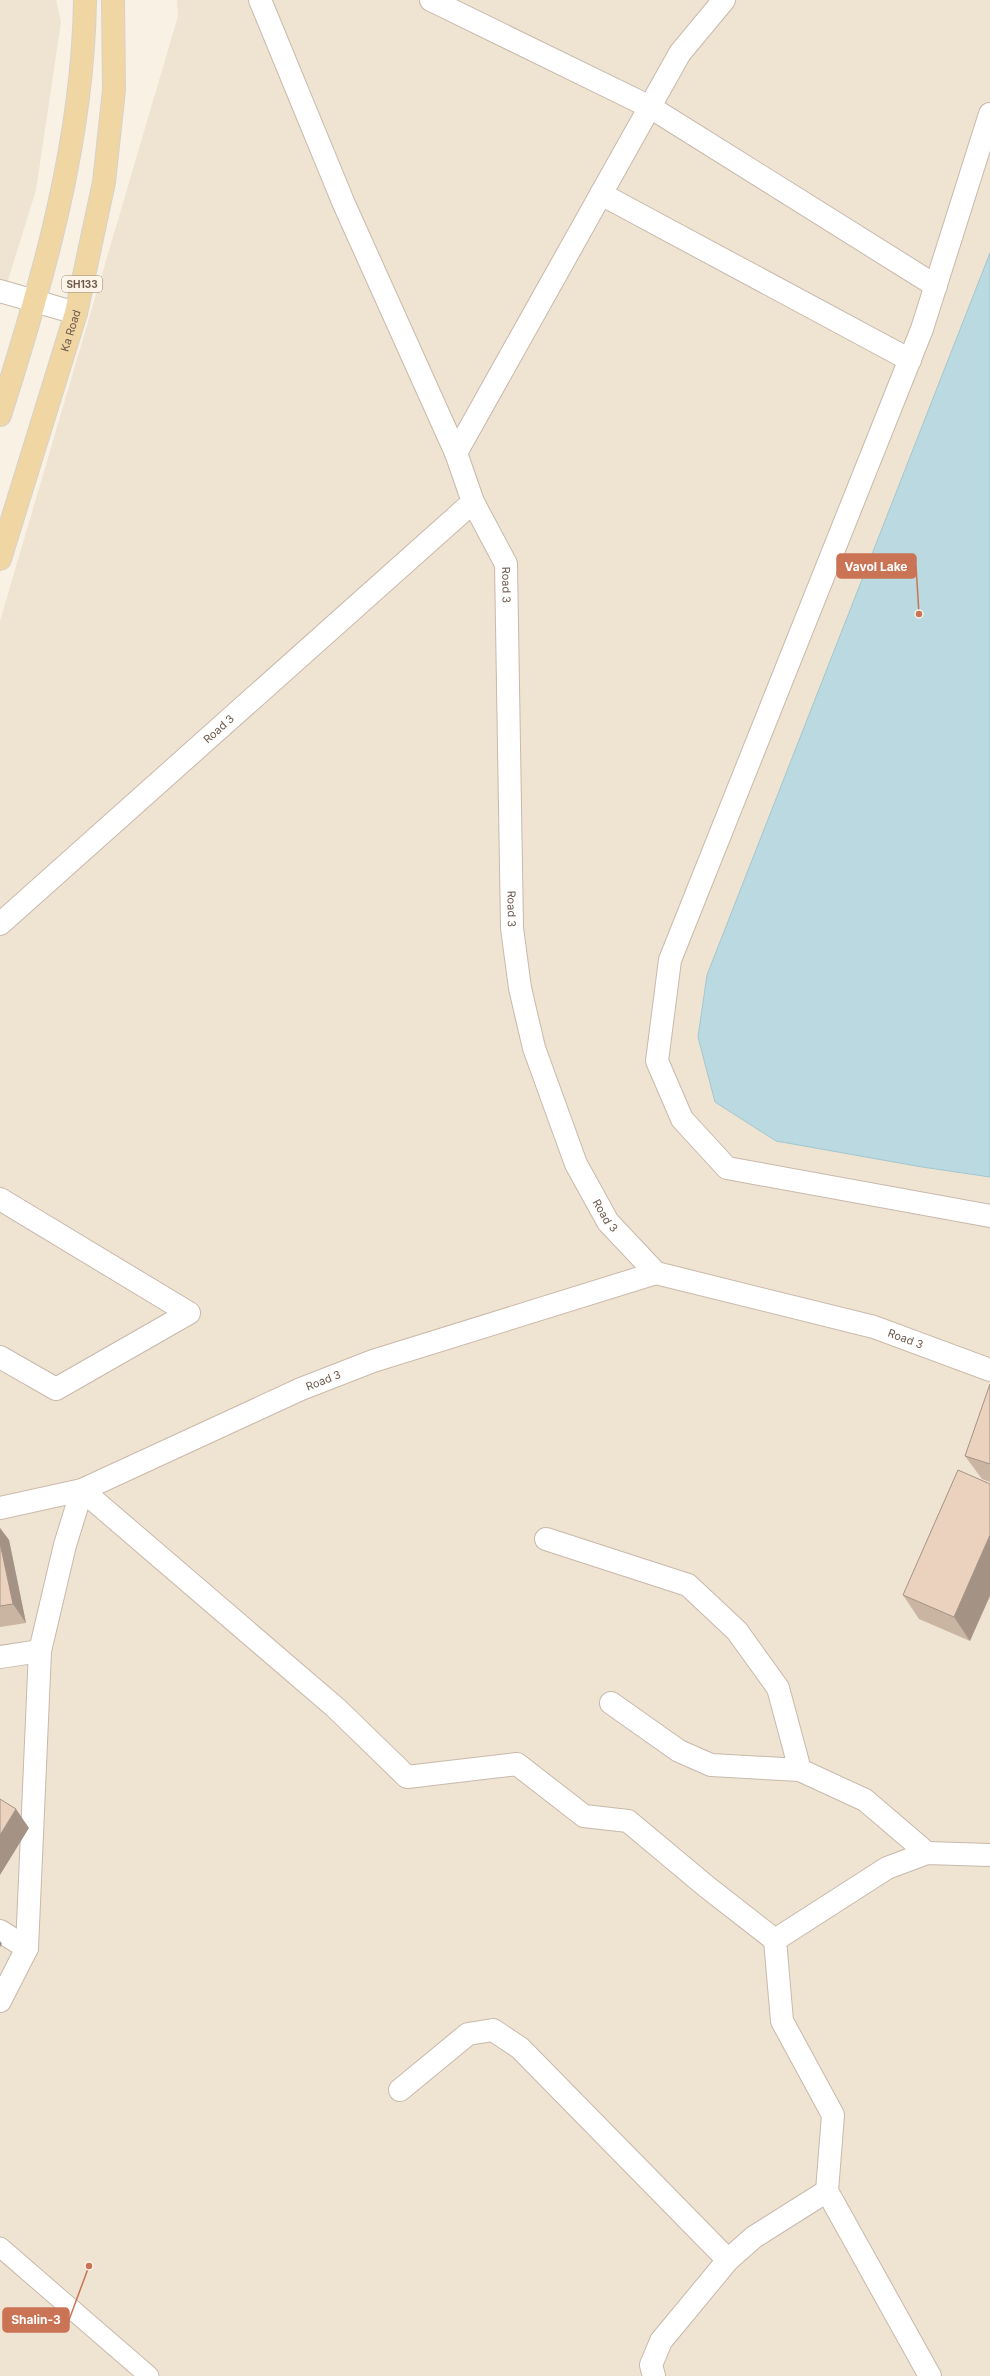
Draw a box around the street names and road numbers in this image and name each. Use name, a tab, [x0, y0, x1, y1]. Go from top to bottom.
road number: SH133	[62, 276, 102, 292]
street label: Ka Road	[57, 308, 84, 353]
street label: Road 3	[499, 567, 514, 603]
street label: Road 3	[200, 711, 237, 746]
street label: Road 3	[504, 890, 519, 927]
street label: Road 3	[590, 1197, 621, 1235]
street label: Road 3	[886, 1326, 925, 1352]
street label: Road 3	[304, 1367, 343, 1393]

